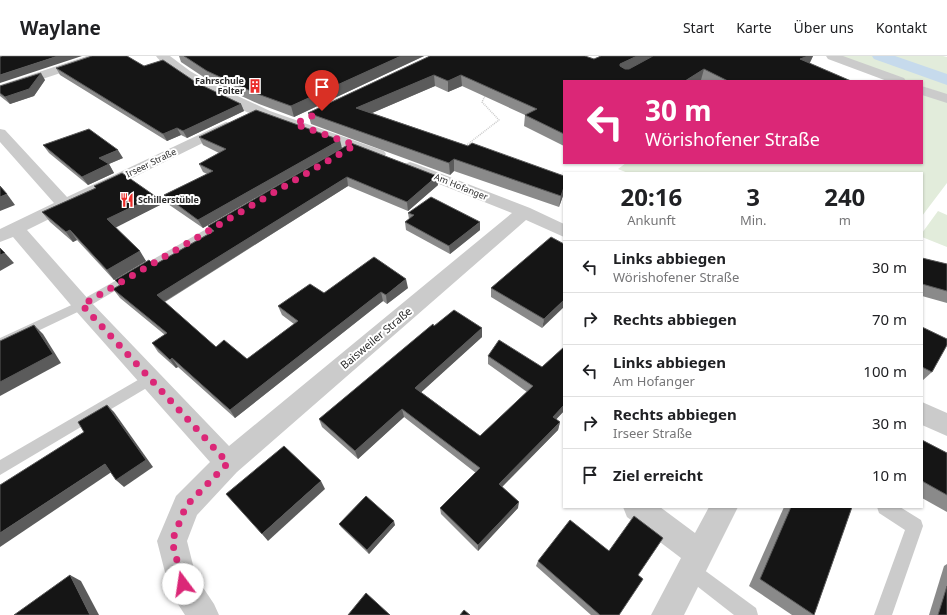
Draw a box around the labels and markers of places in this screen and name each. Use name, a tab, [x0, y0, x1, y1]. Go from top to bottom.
pin	[305, 70, 339, 111]
place label: Fahrschule Folter	[195, 74, 244, 97]
building icon: Fahrschule Folter	[247, 78, 263, 94]
restaurant icon: Schillerstüble	[119, 192, 135, 208]
place label: Schillerstüble	[138, 193, 199, 206]

